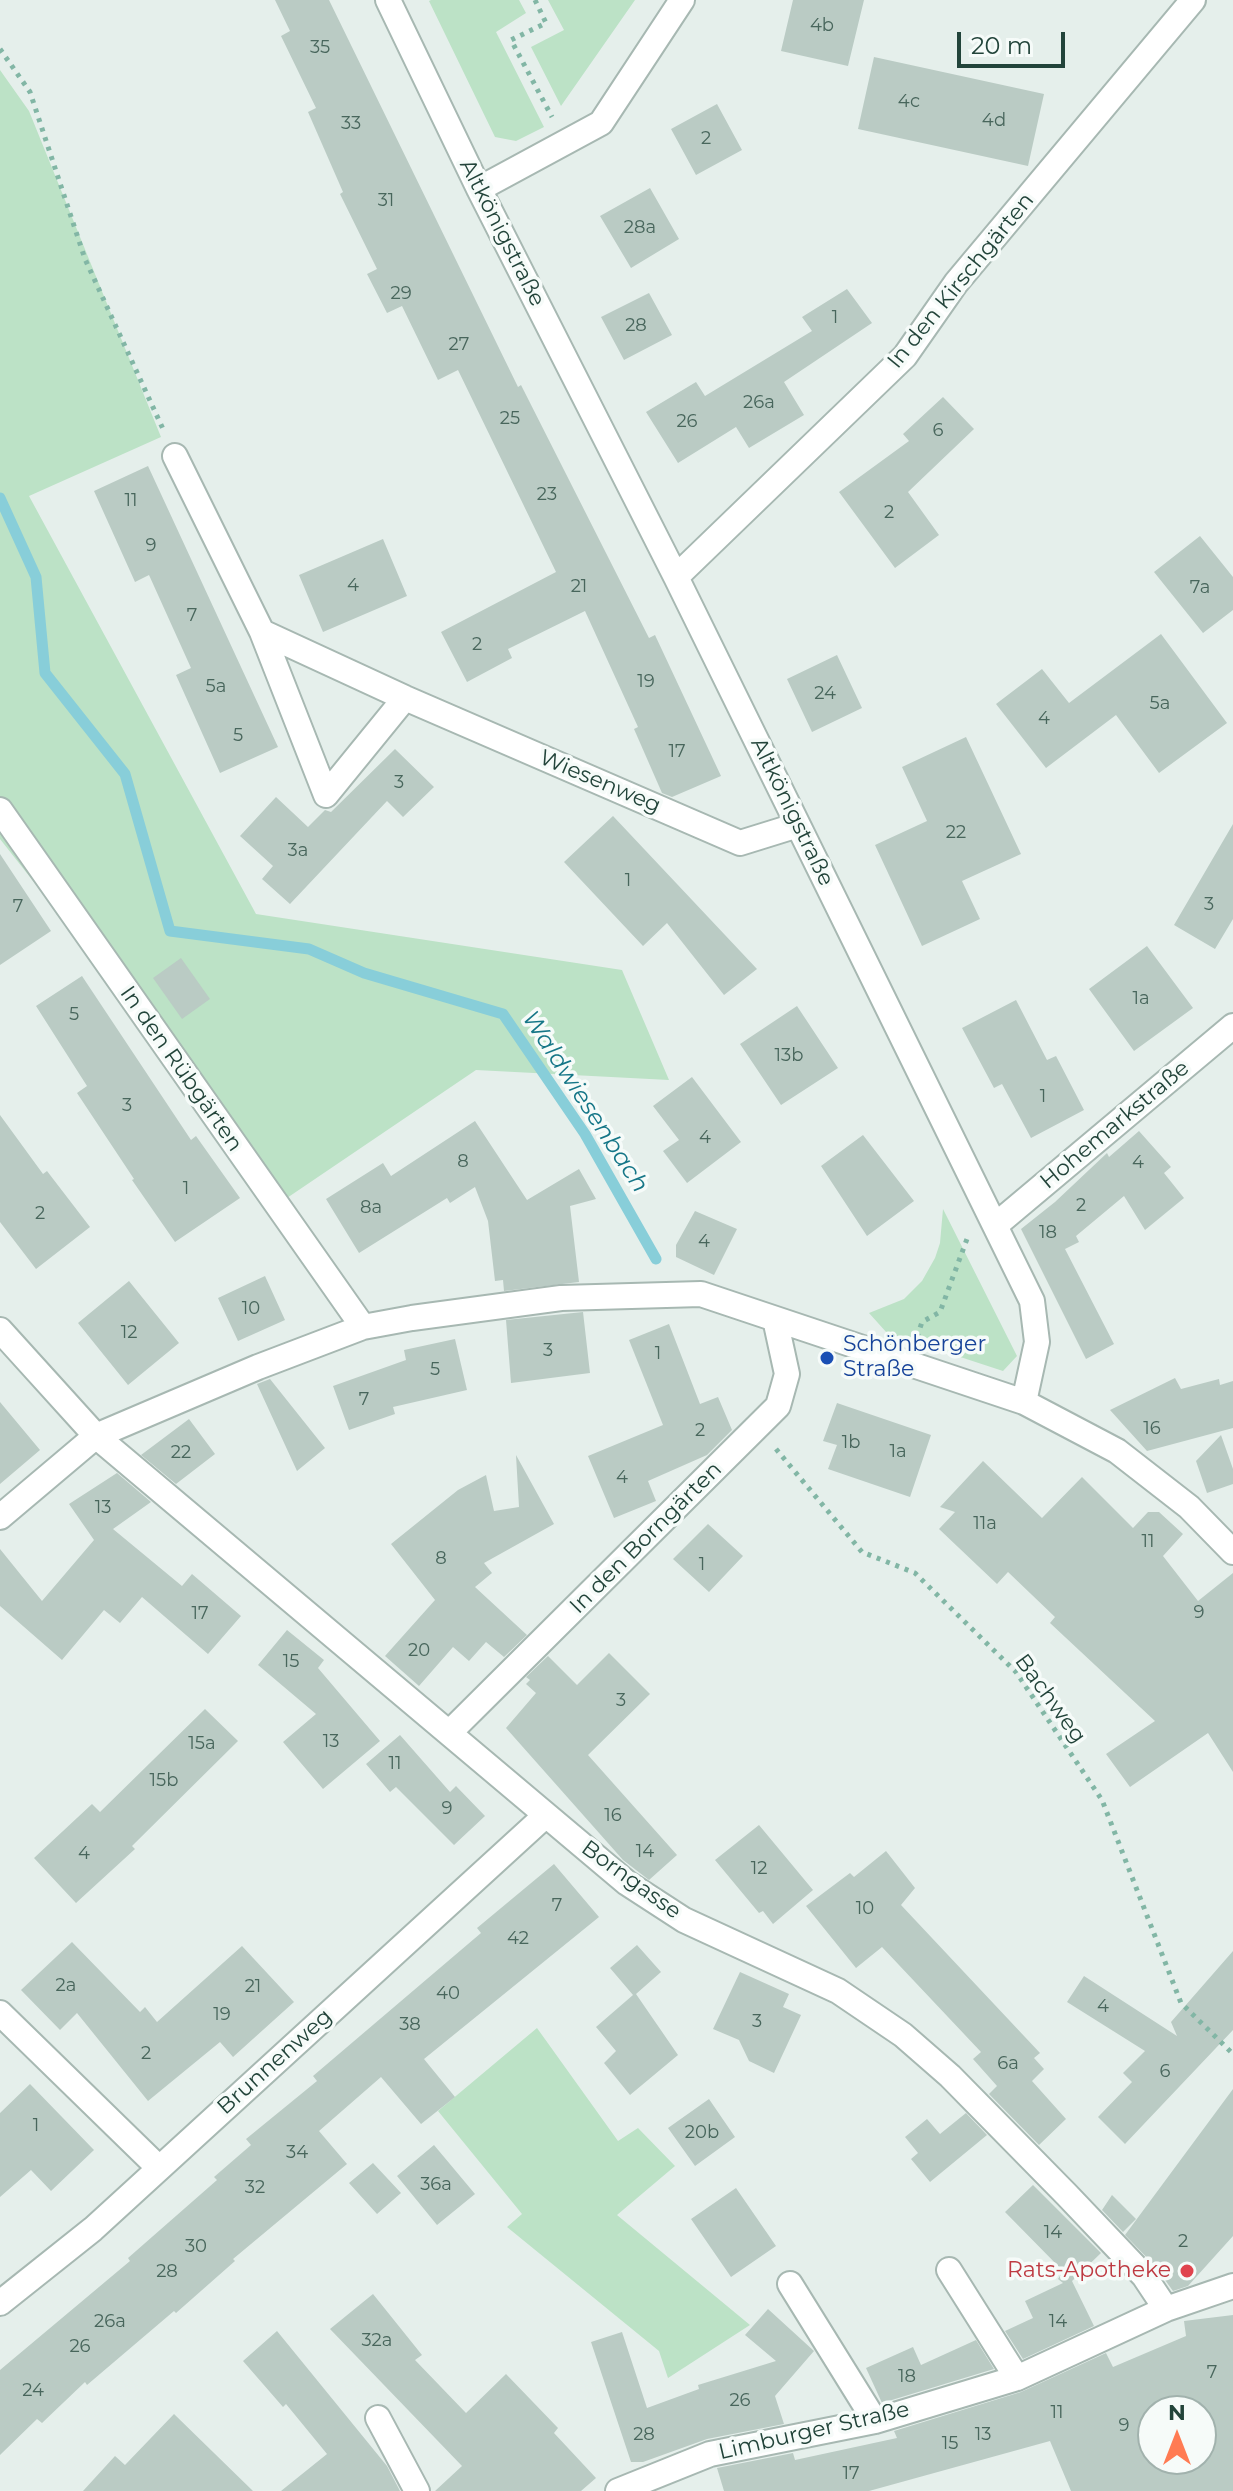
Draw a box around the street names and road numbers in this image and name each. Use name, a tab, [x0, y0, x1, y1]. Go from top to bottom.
street label: Altkönigstraße	[454, 155, 550, 311]
street label: In den Kirschgärten	[882, 188, 1040, 374]
street label: Altkönigstraße	[745, 734, 839, 890]
street label: Wiesenweg	[535, 745, 665, 819]
street label: In den Rübgärten	[114, 981, 248, 1157]
street label: Hohemarkstraße	[1035, 1055, 1195, 1195]
street label: In den Borngärten	[565, 1457, 727, 1619]
street label: Bachweg	[1009, 1649, 1091, 1749]
street label: Borngasse	[576, 1835, 686, 1925]
street label: Brunnenweg	[212, 2004, 338, 2120]
street label: Limburger Straße	[716, 2396, 912, 2466]

